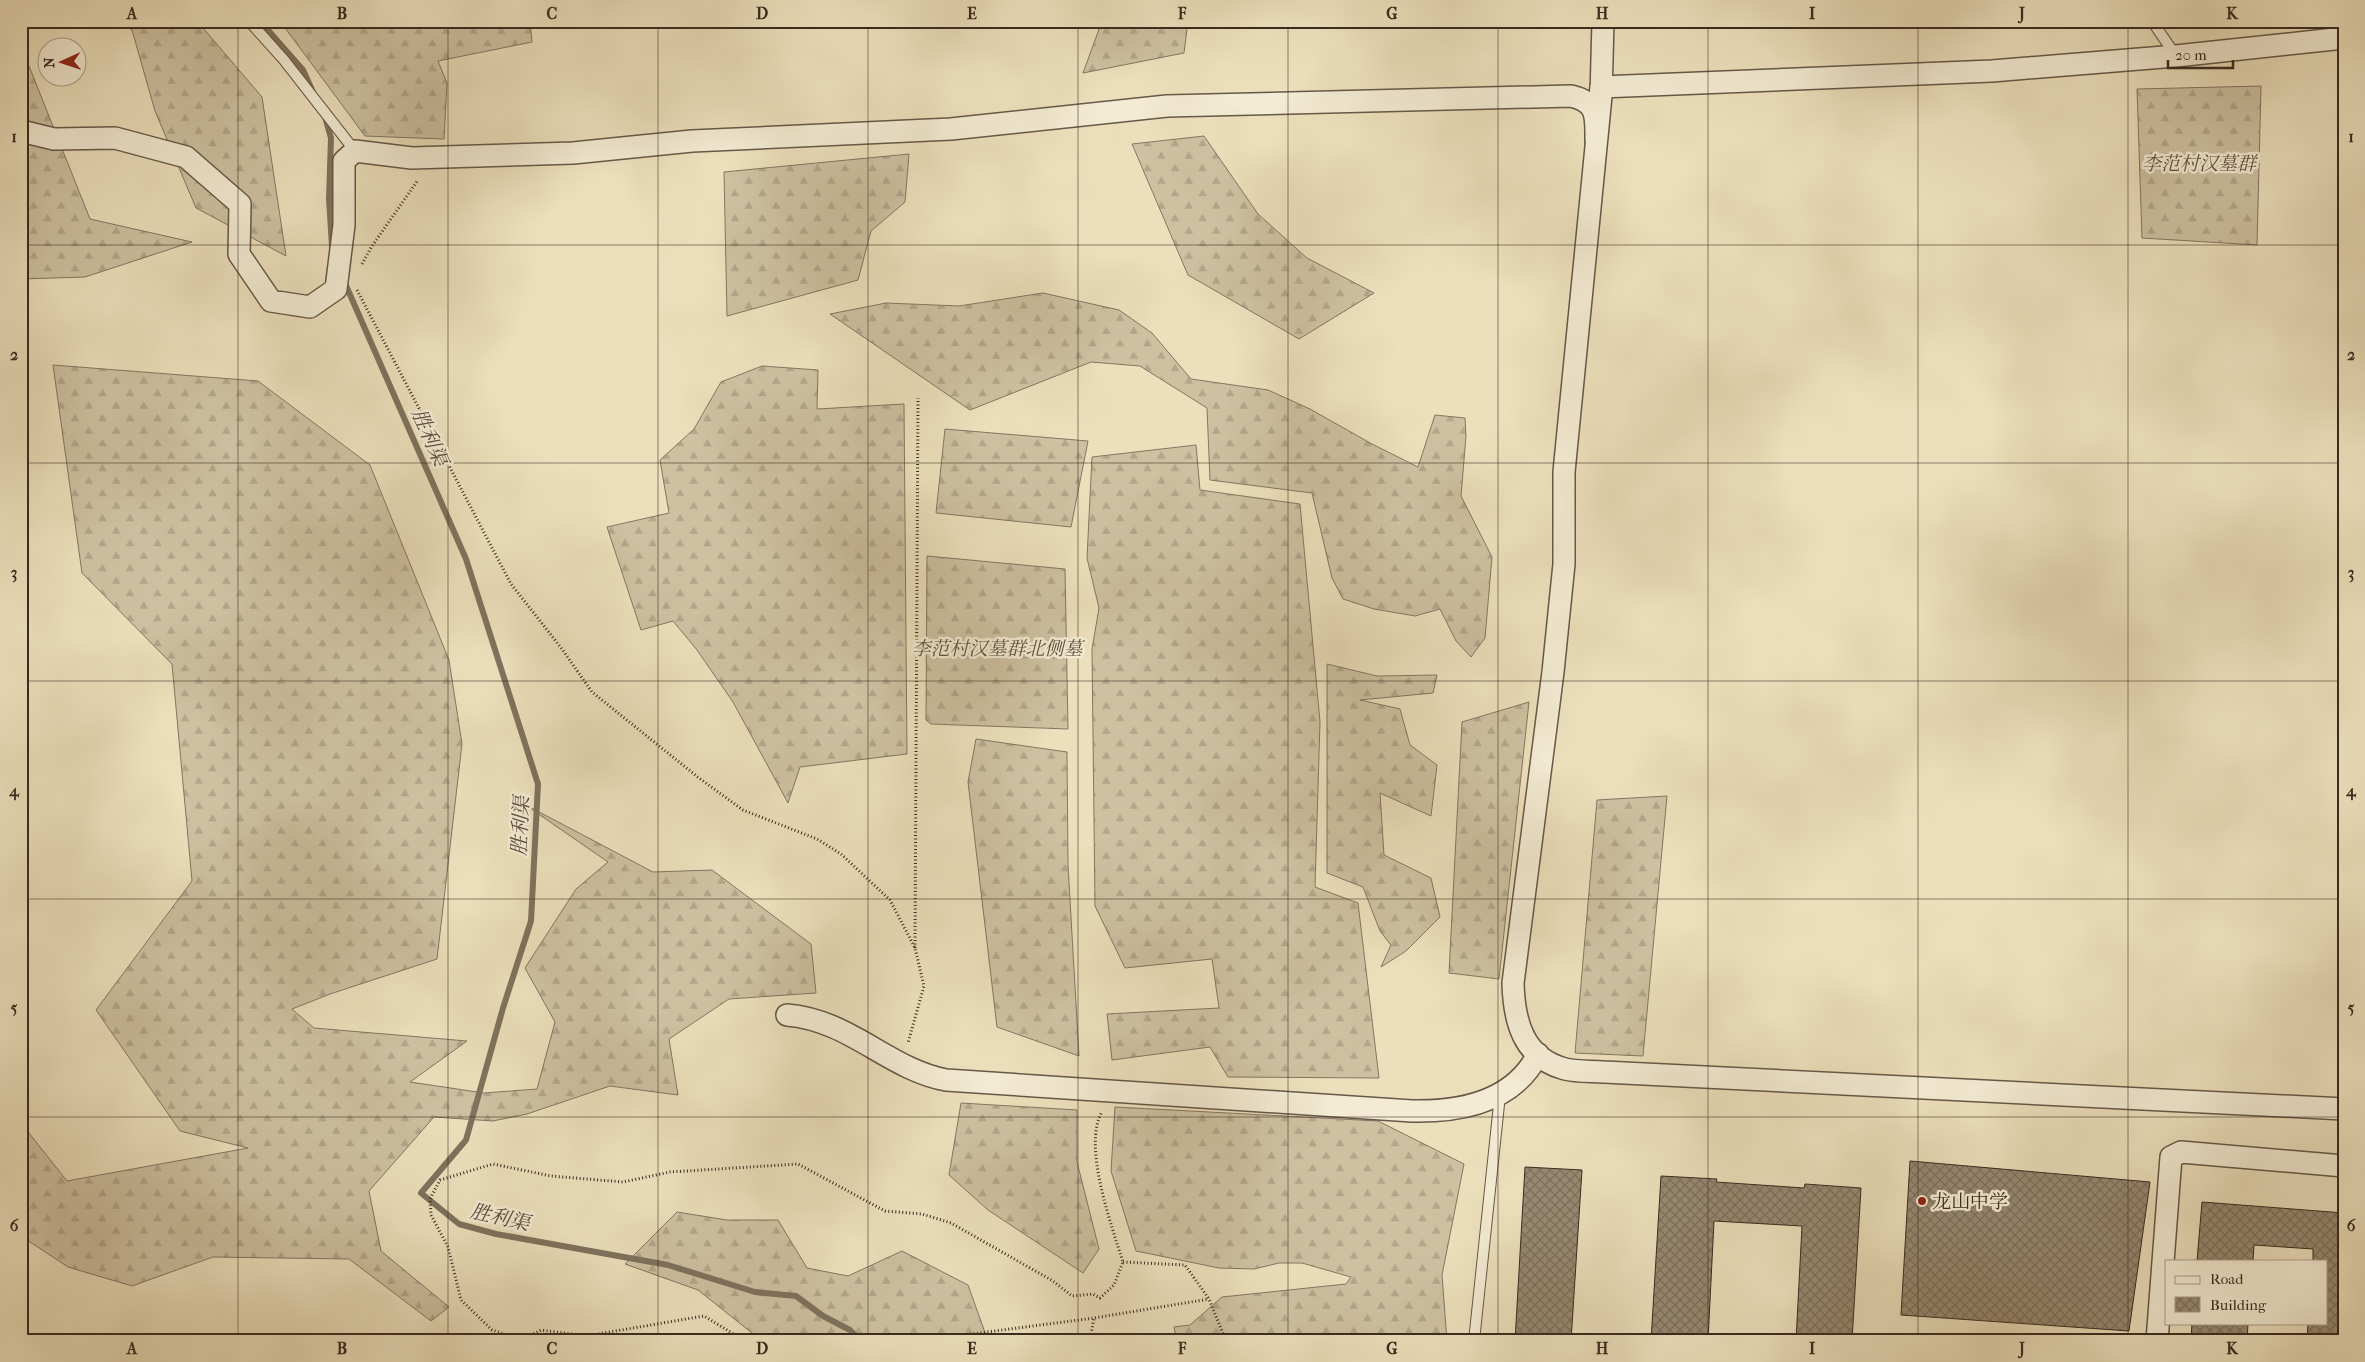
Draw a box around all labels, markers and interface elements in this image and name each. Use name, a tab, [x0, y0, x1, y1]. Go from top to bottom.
text: A	[126, 4, 138, 23]
text: B	[337, 4, 347, 23]
text: C	[547, 4, 558, 23]
text: D	[756, 4, 768, 23]
text: E	[967, 4, 977, 23]
text: F	[1177, 4, 1187, 23]
text: G	[1386, 4, 1398, 23]
text: H	[1596, 4, 1609, 23]
text: I	[1809, 4, 1816, 23]
text: J	[2017, 4, 2025, 24]
text: K	[2226, 4, 2239, 23]
north arrow	[38, 38, 88, 88]
scale bar	[2168, 38, 2232, 70]
text: 20 m	[2175, 46, 2207, 64]
text: N	[41, 57, 58, 68]
text: 1	[11, 127, 17, 146]
text: 1	[2348, 127, 2354, 146]
park label: 李范村汉墓群	[2142, 153, 2259, 175]
text: 2	[10, 345, 18, 364]
text: 2	[2347, 345, 2355, 364]
water label: 胜利渠	[407, 405, 453, 472]
text: 3	[11, 563, 17, 583]
text: 3	[2348, 563, 2354, 583]
park label: 李范村汉墓群北侧墓	[911, 638, 1085, 660]
text: 4	[8, 781, 20, 801]
text: 4	[2345, 781, 2357, 801]
water label: 胜利渠	[507, 792, 534, 857]
text: 5	[11, 998, 18, 1017]
text: 5	[2348, 998, 2355, 1017]
place label: 龙山中学	[1932, 1191, 2008, 1213]
marker: 龙山中学	[1916, 1195, 1928, 1207]
water label: 胜利渠	[468, 1200, 535, 1236]
text: 6	[10, 1216, 19, 1235]
text: 6	[2347, 1216, 2356, 1235]
legend	[2165, 1260, 2328, 1324]
text: Road	[2210, 1270, 2244, 1288]
text: Building	[2210, 1296, 2267, 1314]
text: A	[126, 1339, 138, 1358]
text: B	[337, 1339, 347, 1358]
text: C	[547, 1339, 558, 1358]
text: D	[756, 1339, 768, 1358]
text: E	[967, 1339, 977, 1358]
text: F	[1177, 1339, 1187, 1358]
text: G	[1386, 1339, 1398, 1358]
text: H	[1596, 1339, 1609, 1358]
text: I	[1809, 1339, 1816, 1358]
text: J	[2017, 1339, 2025, 1359]
text: K	[2226, 1339, 2239, 1358]

